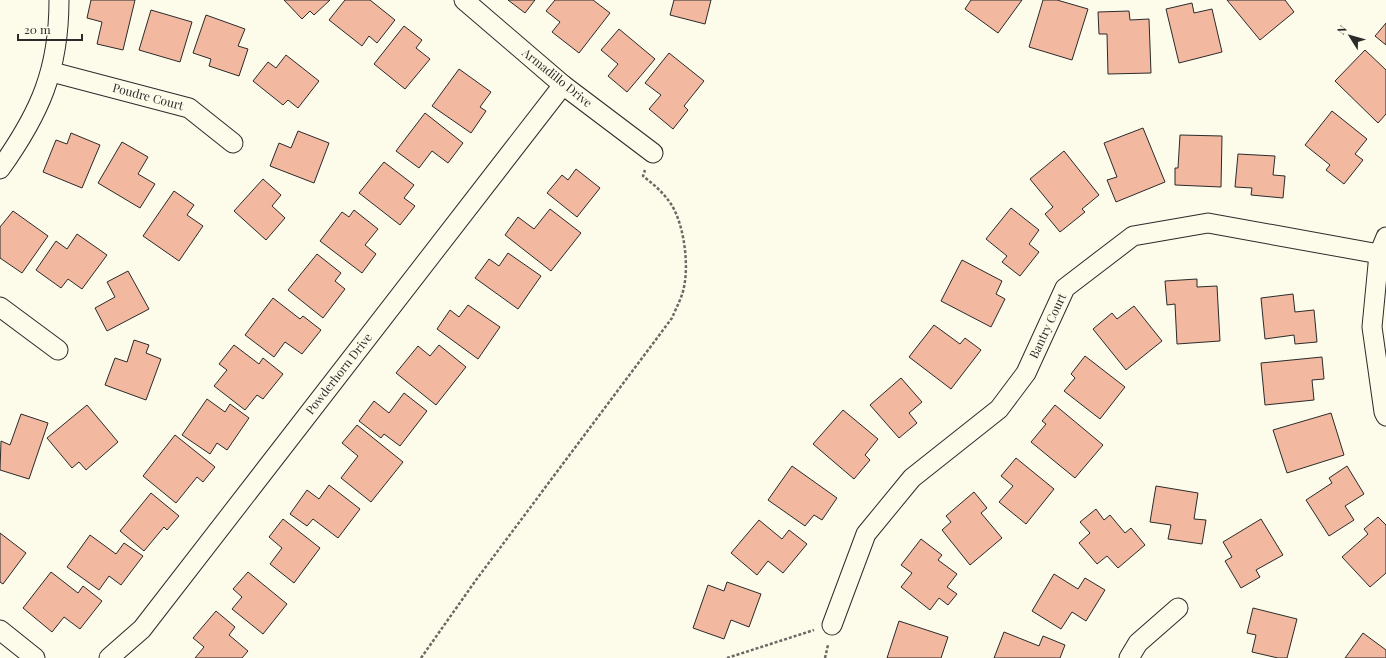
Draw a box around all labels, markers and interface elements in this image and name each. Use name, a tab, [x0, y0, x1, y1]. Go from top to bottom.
scale bar	[18, 16, 82, 42]
north arrow	[1330, 16, 1370, 56]
text: 20 m	[24, 21, 51, 37]
text: N	[1333, 22, 1350, 37]
street label: Armadillo Drive	[519, 43, 596, 110]
street label: Poudre Court	[111, 79, 186, 113]
street label: Bantry Court	[1025, 290, 1070, 361]
street label: Powderhorn Drive	[301, 329, 375, 417]

